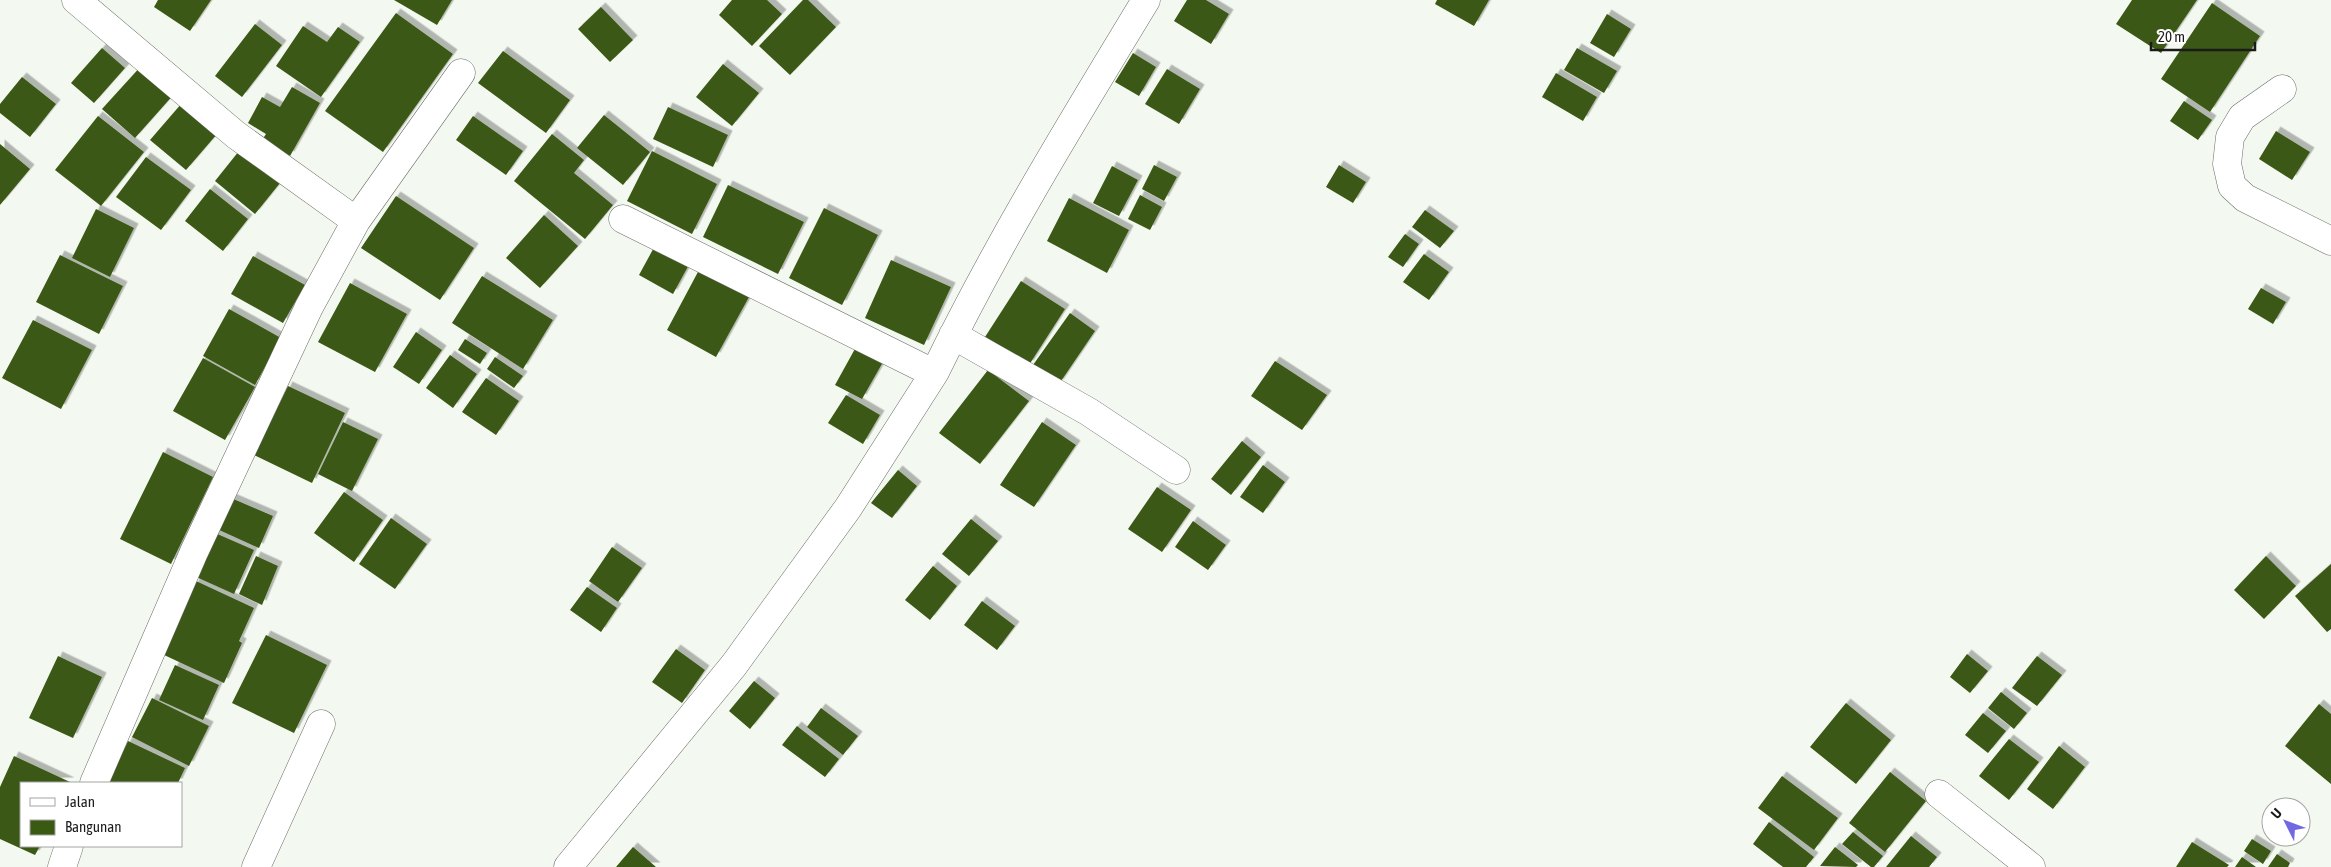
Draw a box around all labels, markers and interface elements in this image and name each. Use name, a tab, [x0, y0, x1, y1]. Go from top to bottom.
scale bar	[2151, 20, 2255, 52]
text: 20 m	[2158, 28, 2185, 45]
legend	[20, 782, 182, 847]
text: Jalan	[65, 793, 95, 810]
north arrow	[2261, 797, 2311, 847]
text: U	[2268, 805, 2285, 822]
text: Bangunan	[65, 818, 122, 835]

